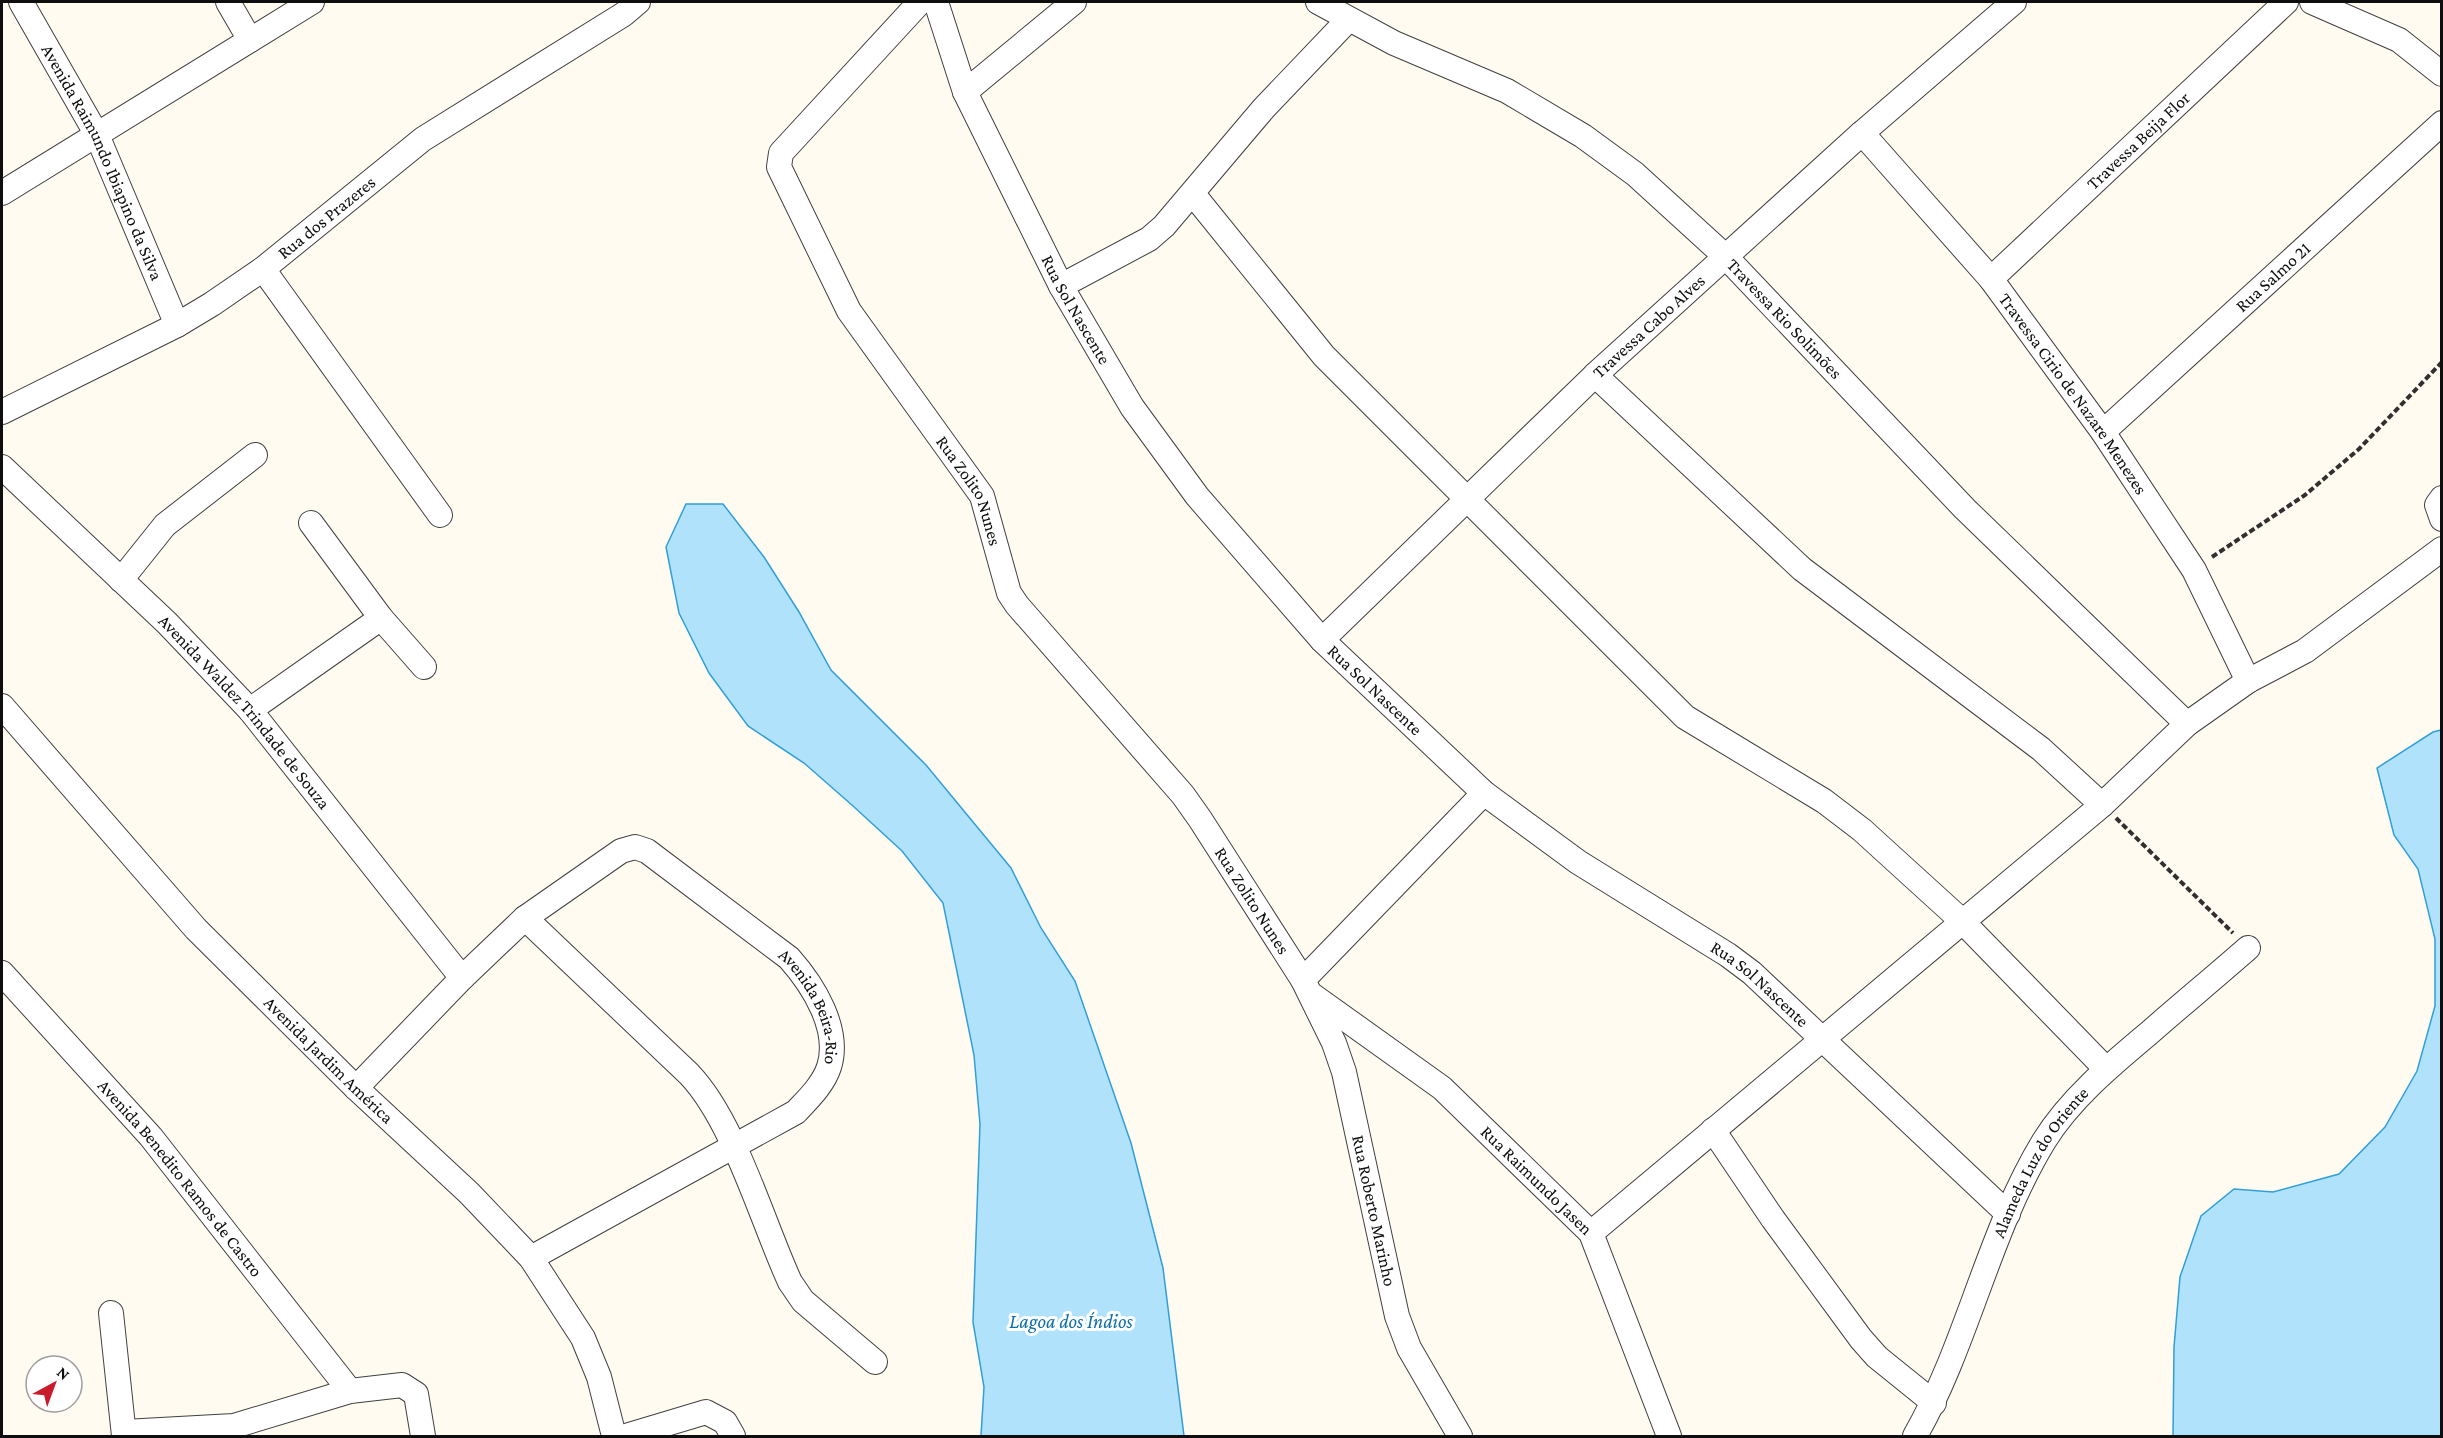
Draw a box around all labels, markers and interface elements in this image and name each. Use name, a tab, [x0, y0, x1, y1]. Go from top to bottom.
street label: Avenida Raimundo Ibiapino da Silva	[37, 41, 167, 283]
street label: Travessa Beija Flor	[2083, 87, 2194, 194]
street label: Rua dos Prazeres	[274, 172, 379, 263]
street label: Rua Salmo 21	[2232, 238, 2314, 316]
street label: Rua Sol Nascente	[1037, 252, 1115, 368]
street label: Travessa Rio Solimões	[1723, 254, 1846, 383]
street label: Travessa Cabo Alves	[1588, 270, 1709, 382]
street label: Travessa Cirio de Nazare Menezes	[1995, 289, 2151, 498]
street label: Rua Zolito Nunes	[932, 432, 1005, 548]
street label: Avenida Waldez Trindade de Souza	[154, 610, 334, 813]
street label: Rua Sol Nascente	[1324, 641, 1426, 739]
street label: Rua Zolito Nunes	[1211, 843, 1294, 958]
street label: Rua Sol Nascente	[1707, 937, 1813, 1031]
street label: Avenida Beira-Rio	[775, 944, 842, 1067]
street label: Avenida Jardim América	[260, 992, 397, 1127]
street label: Avenida Benedito Ramos de Castro	[94, 1075, 267, 1281]
street label: Alameda Luz do Oriente	[1988, 1083, 2093, 1241]
street label: Rua Raimundo Jasen	[1477, 1121, 1597, 1239]
street label: Rua Roberto Marinho	[1348, 1133, 1400, 1288]
water label: Lagoa dos Índios	[1009, 1310, 1134, 1333]
north arrow	[24, 1354, 84, 1414]
text: N	[54, 1363, 73, 1383]

